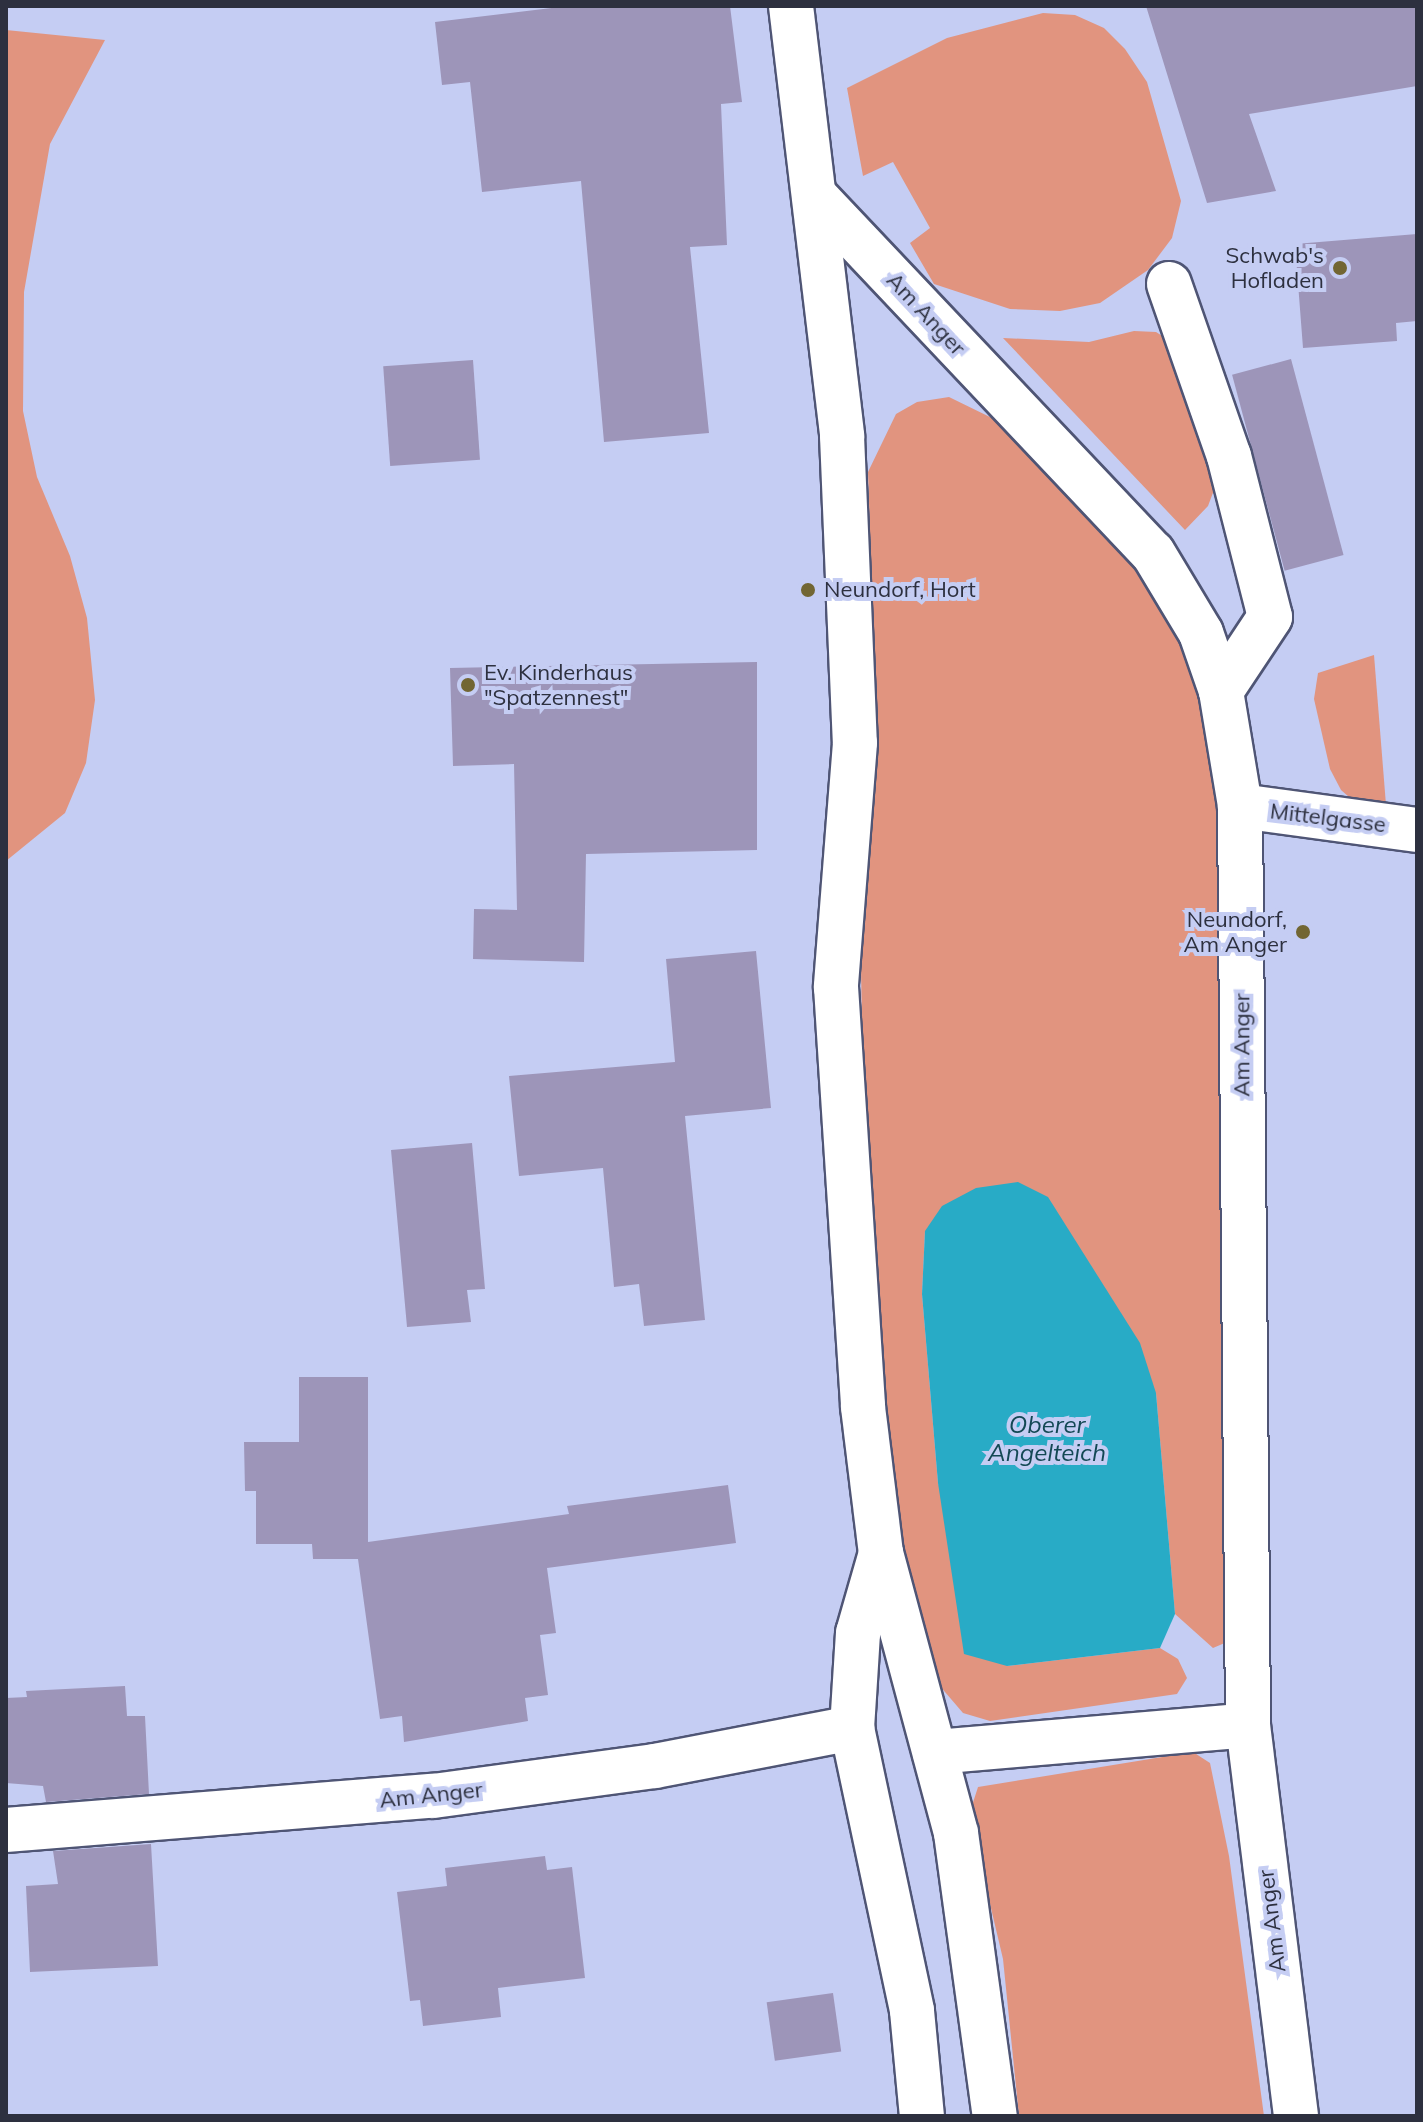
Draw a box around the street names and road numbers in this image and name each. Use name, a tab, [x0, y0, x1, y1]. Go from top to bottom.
street label: Am Anger	[881, 267, 971, 361]
street label: Mittelgasse	[1269, 798, 1387, 838]
street label: Am Anger	[1229, 993, 1255, 1097]
street label: Am Anger	[378, 1776, 484, 1814]
street label: Am Anger	[1253, 1868, 1291, 1974]

